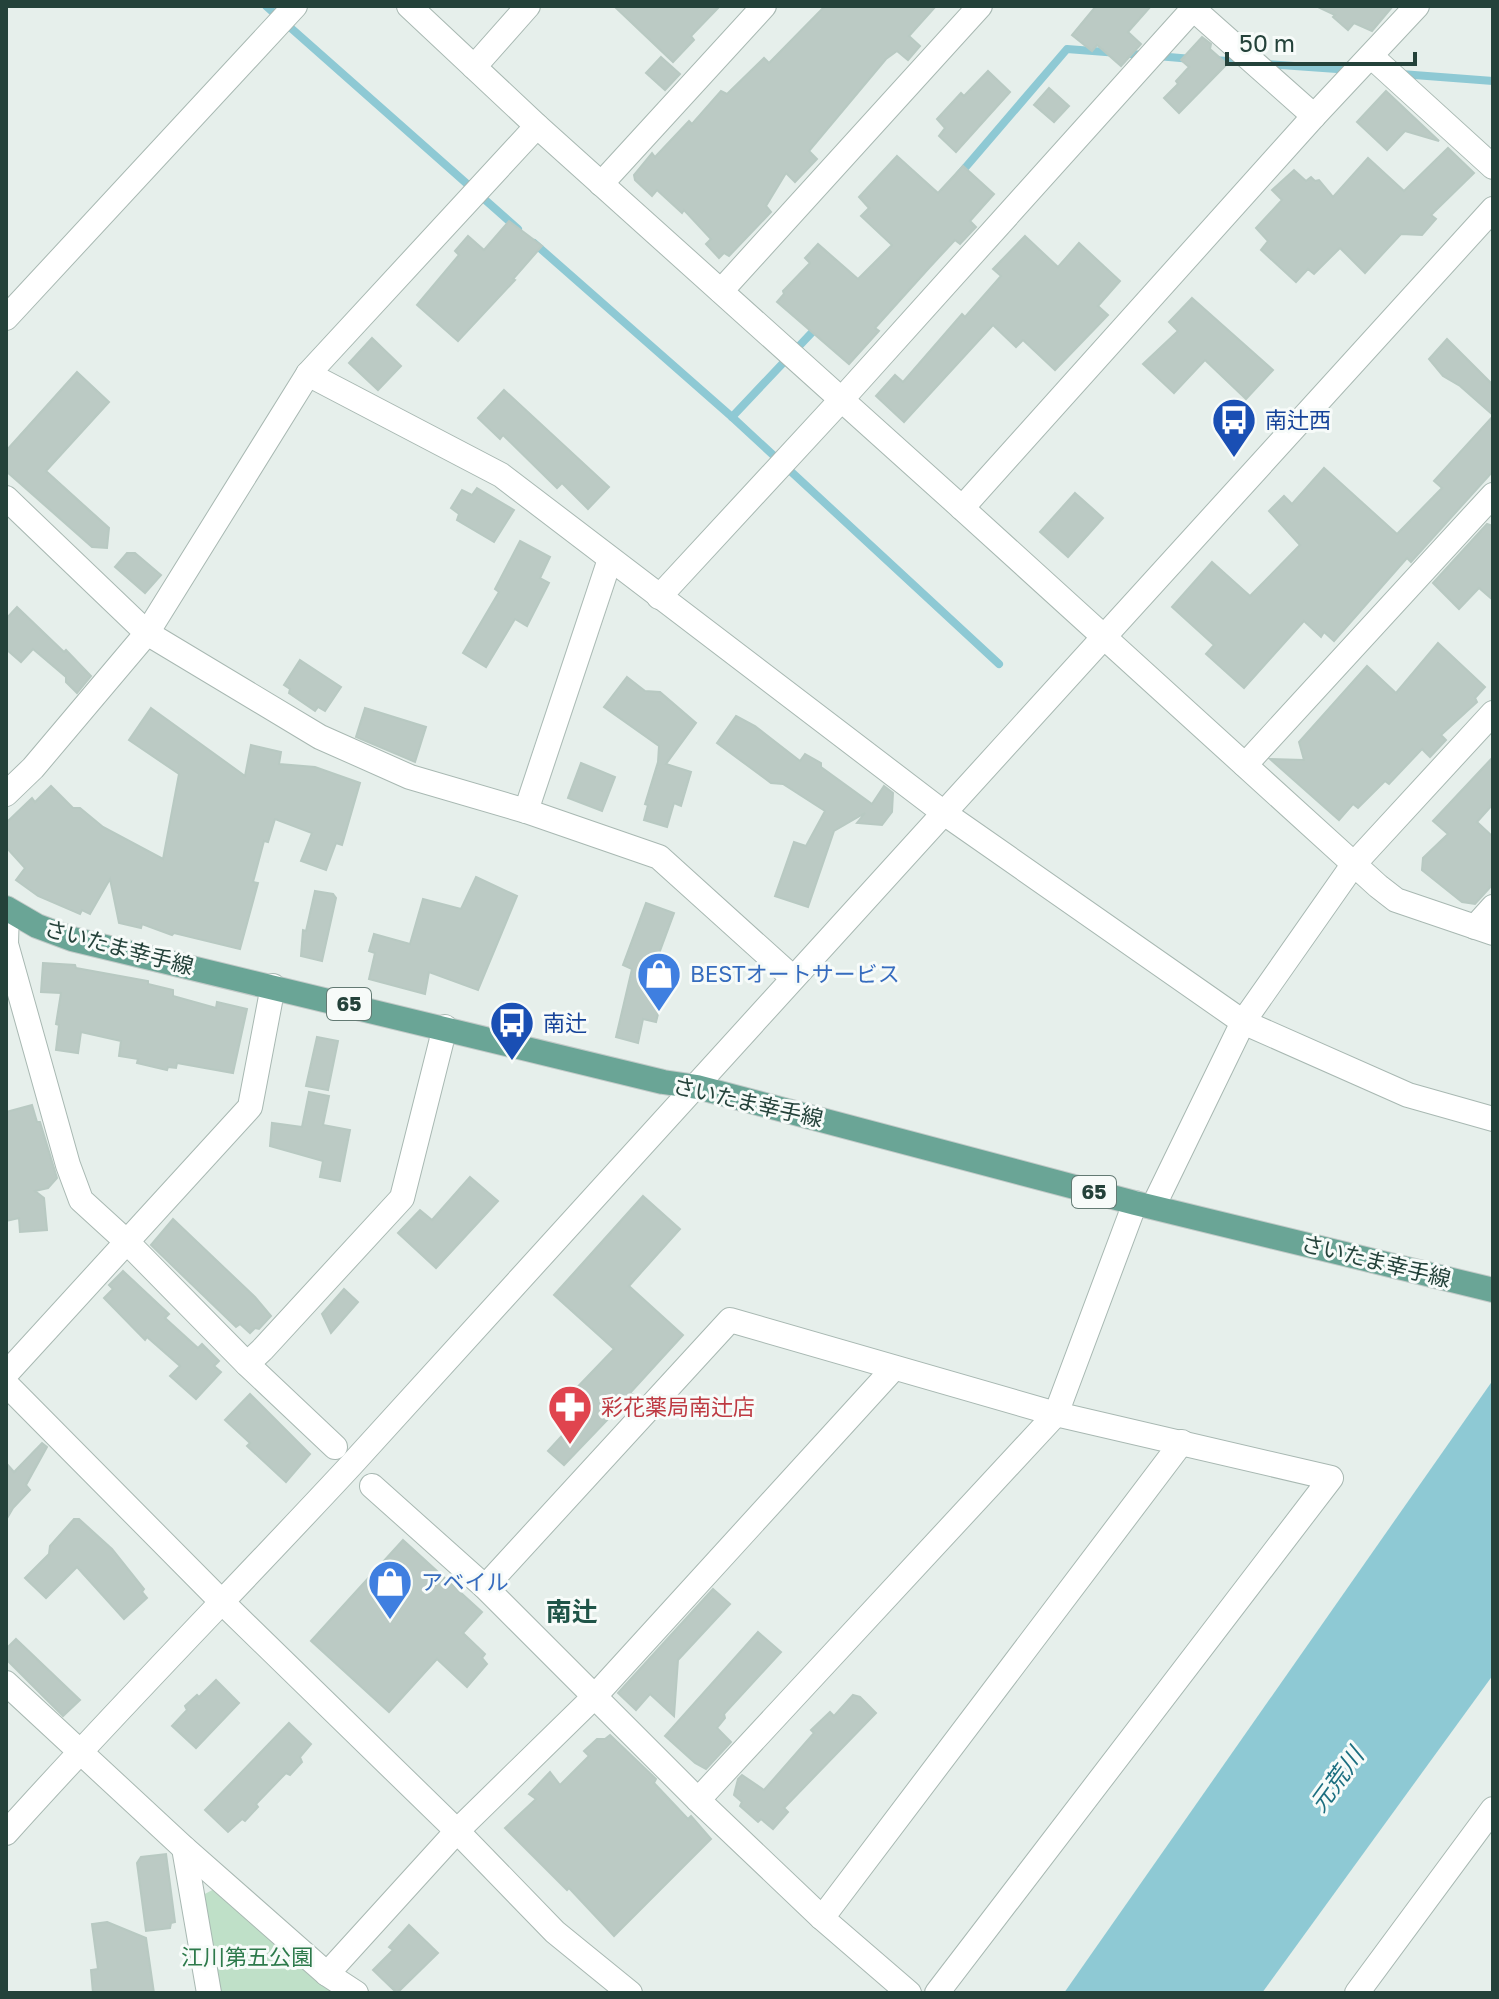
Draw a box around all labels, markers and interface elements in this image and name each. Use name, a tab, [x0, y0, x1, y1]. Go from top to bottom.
scale bar	[1227, 16, 1415, 66]
text: 50 m	[1239, 28, 1295, 57]
bus stop icon: 南辻西	[1210, 396, 1258, 459]
place label: 南辻西	[1265, 406, 1331, 433]
street label: さいたま幸手線	[42, 914, 197, 979]
shop icon: BESTオートサービス	[635, 950, 683, 1013]
place label: BESTオートサービス	[690, 960, 900, 987]
road number: 65	[327, 988, 371, 1020]
bus stop icon: 南辻	[488, 999, 536, 1062]
place label: 南辻	[543, 1009, 587, 1036]
street label: さいたま幸手線	[670, 1071, 826, 1132]
road number: 65	[1072, 1176, 1116, 1208]
street label: さいたま幸手線	[1298, 1229, 1454, 1292]
pharmacy icon: 彩花薬局南辻店	[546, 1383, 594, 1446]
place label: 彩花薬局南辻店	[601, 1393, 755, 1420]
shop icon: アベイル	[366, 1558, 414, 1621]
place label: アベイル	[421, 1568, 509, 1595]
district label: 南辻	[546, 1596, 598, 1627]
water label: 元荒川	[1303, 1739, 1370, 1817]
park label: 江川第五公園	[181, 1943, 313, 1970]

